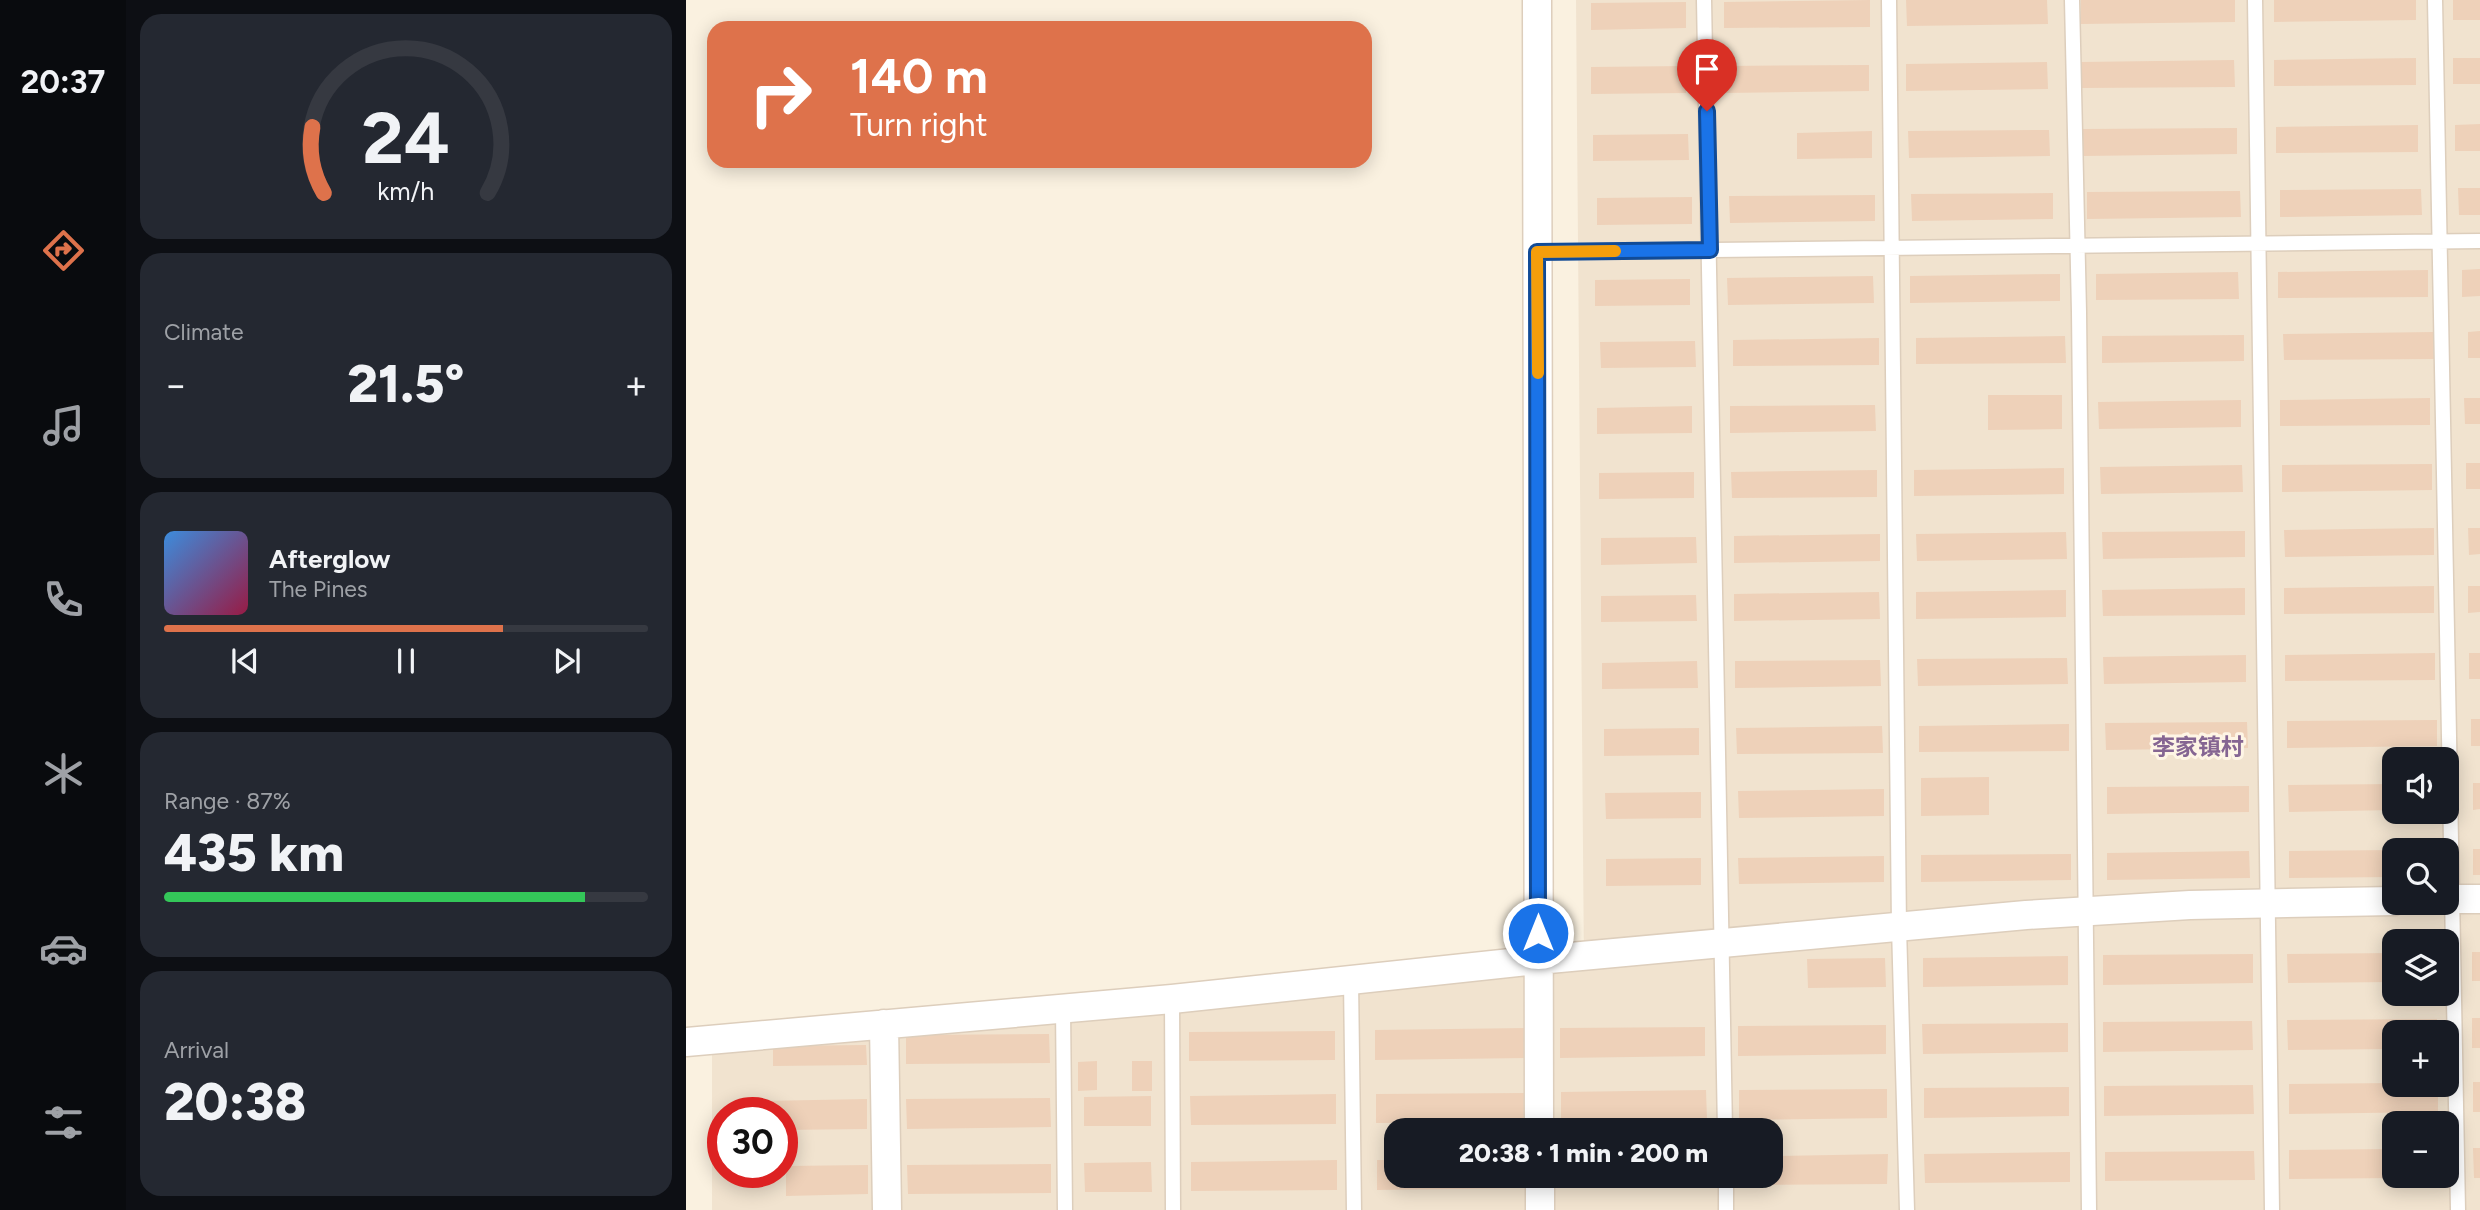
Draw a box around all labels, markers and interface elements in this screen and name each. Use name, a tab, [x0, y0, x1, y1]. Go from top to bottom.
pin	[1677, 39, 1737, 111]
text: 140 m	[850, 46, 988, 105]
icon: right	[735, 49, 826, 140]
icon: arrive	[1688, 50, 1726, 88]
text: 20:37	[21, 63, 105, 101]
text: 24	[362, 94, 450, 181]
text: Turn right	[850, 106, 988, 144]
text: km/h	[377, 175, 435, 205]
icon: directions	[39, 226, 88, 275]
text: Climate	[164, 318, 243, 346]
text: 21.5°	[348, 353, 464, 415]
text: −	[164, 362, 188, 408]
text: +	[624, 362, 648, 408]
icon: music	[39, 401, 88, 450]
text: Afterglow	[269, 543, 391, 575]
icon: phone	[39, 575, 88, 624]
text: The Pines	[269, 575, 368, 603]
icon: previous	[226, 642, 264, 680]
icon: pause	[387, 642, 425, 680]
icon: next	[548, 642, 586, 680]
district label: 李家镇村	[2152, 733, 2244, 761]
map controls	[2382, 747, 2459, 1188]
button: sound	[2382, 747, 2459, 824]
icon: climate	[39, 749, 88, 798]
text: Range · 87%	[164, 787, 291, 815]
text: 435 km	[164, 822, 344, 884]
button: search	[2382, 838, 2459, 915]
position arrow	[1501, 896, 1575, 970]
icon: car	[39, 924, 88, 973]
button: layers	[2382, 929, 2459, 1006]
button: +	[2382, 1020, 2459, 1097]
text: Arrival	[164, 1036, 229, 1064]
text: 20:38	[164, 1071, 306, 1133]
speed limit sign: 30	[707, 1097, 798, 1188]
icon: filters	[39, 1098, 88, 1147]
button: −	[2382, 1111, 2459, 1188]
text: 20:38 · 1 min · 200 m	[1459, 1137, 1708, 1169]

